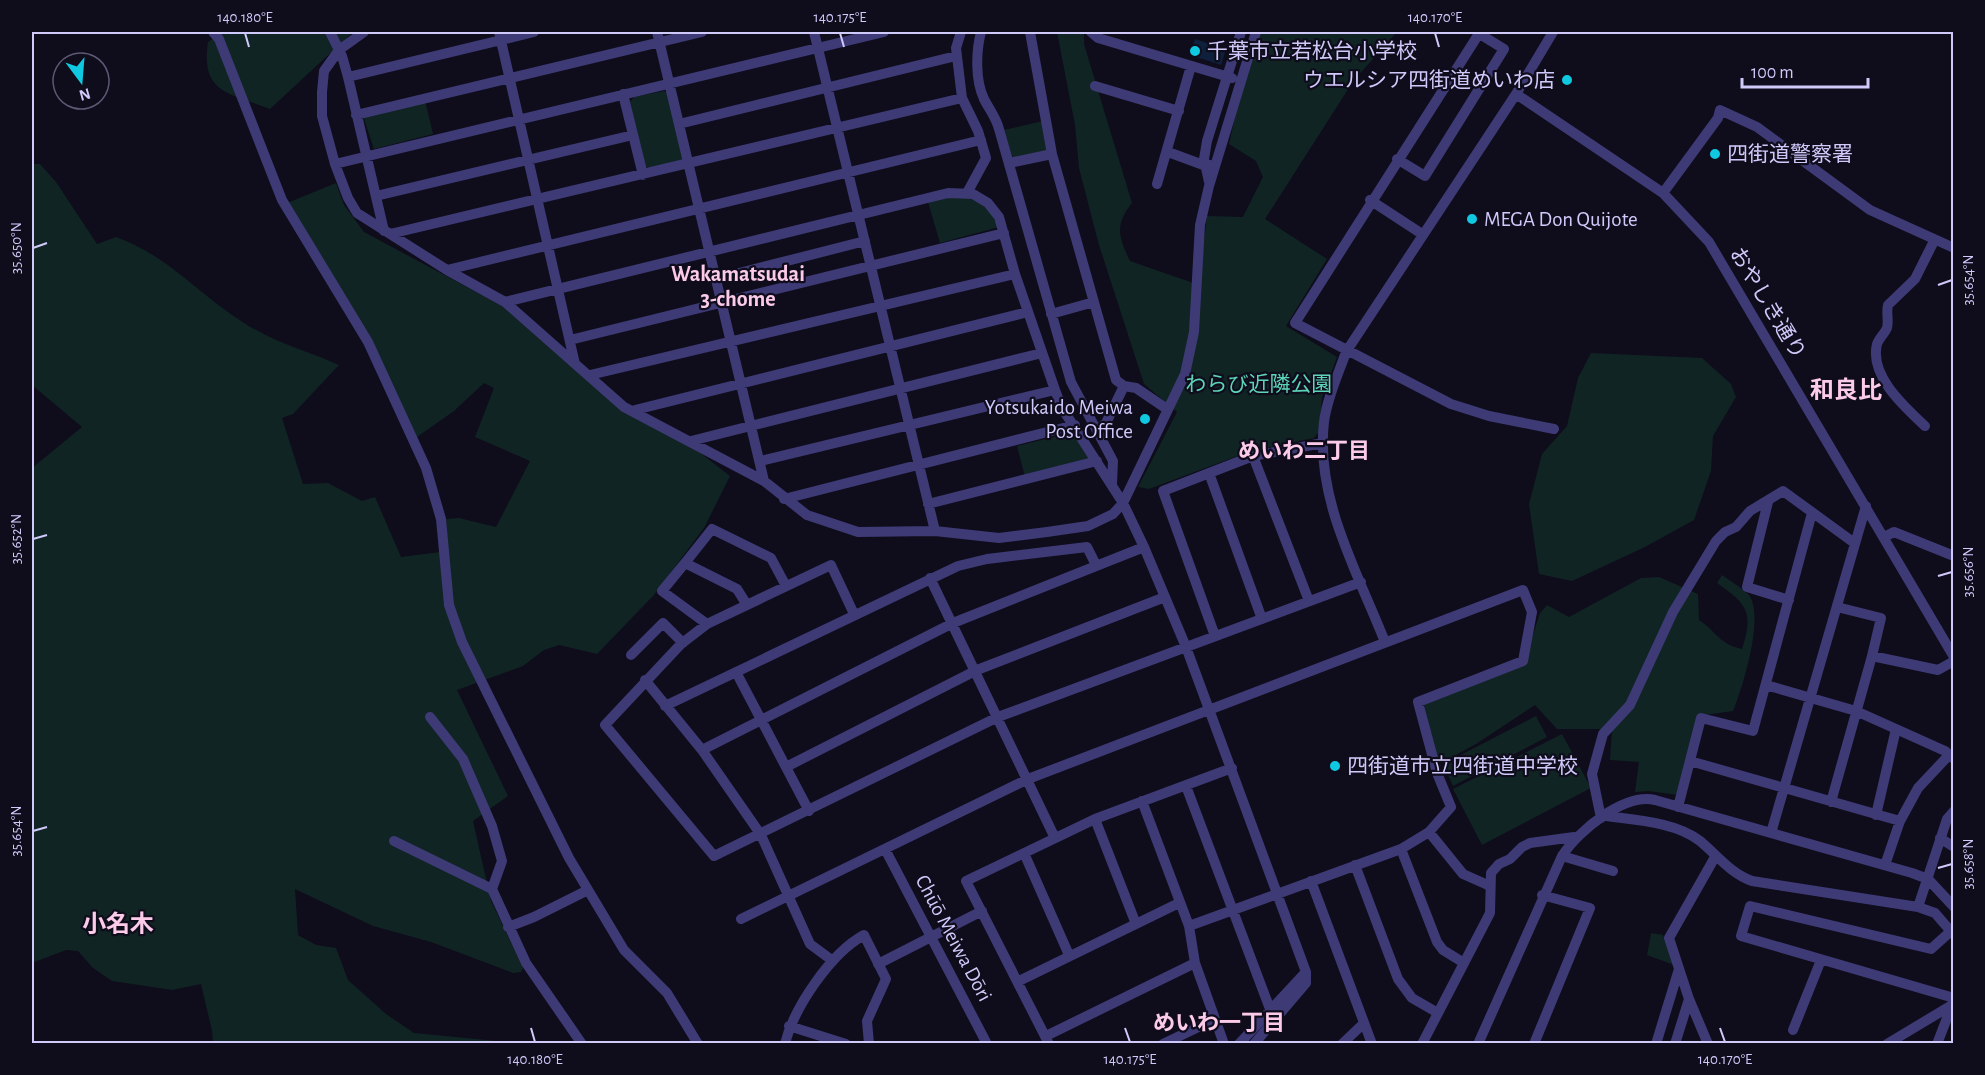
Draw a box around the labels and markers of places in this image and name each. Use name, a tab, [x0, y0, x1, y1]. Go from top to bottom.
place label: 千葉市立若松台小学校	[1207, 40, 1417, 62]
marker: 千葉市立若松台小学校	[1188, 44, 1202, 58]
place label: ウエルシア四街道めいわ店	[1303, 69, 1555, 91]
marker: ウエルシア四街道めいわ店	[1560, 73, 1574, 87]
place label: 四街道警察署	[1727, 143, 1853, 165]
marker: 四街道警察署	[1708, 147, 1722, 161]
place label: MEGA Don Quijote	[1484, 209, 1638, 230]
marker: MEGA Don Quijote	[1465, 212, 1479, 226]
place label: Yotsukaido Meiwa Post Office	[985, 397, 1133, 442]
marker: Yotsukaido Meiwa Post Office	[1138, 412, 1152, 426]
place label: 四街道市立四街道中学校	[1347, 755, 1578, 777]
marker: 四街道市立四街道中学校	[1328, 759, 1342, 773]

